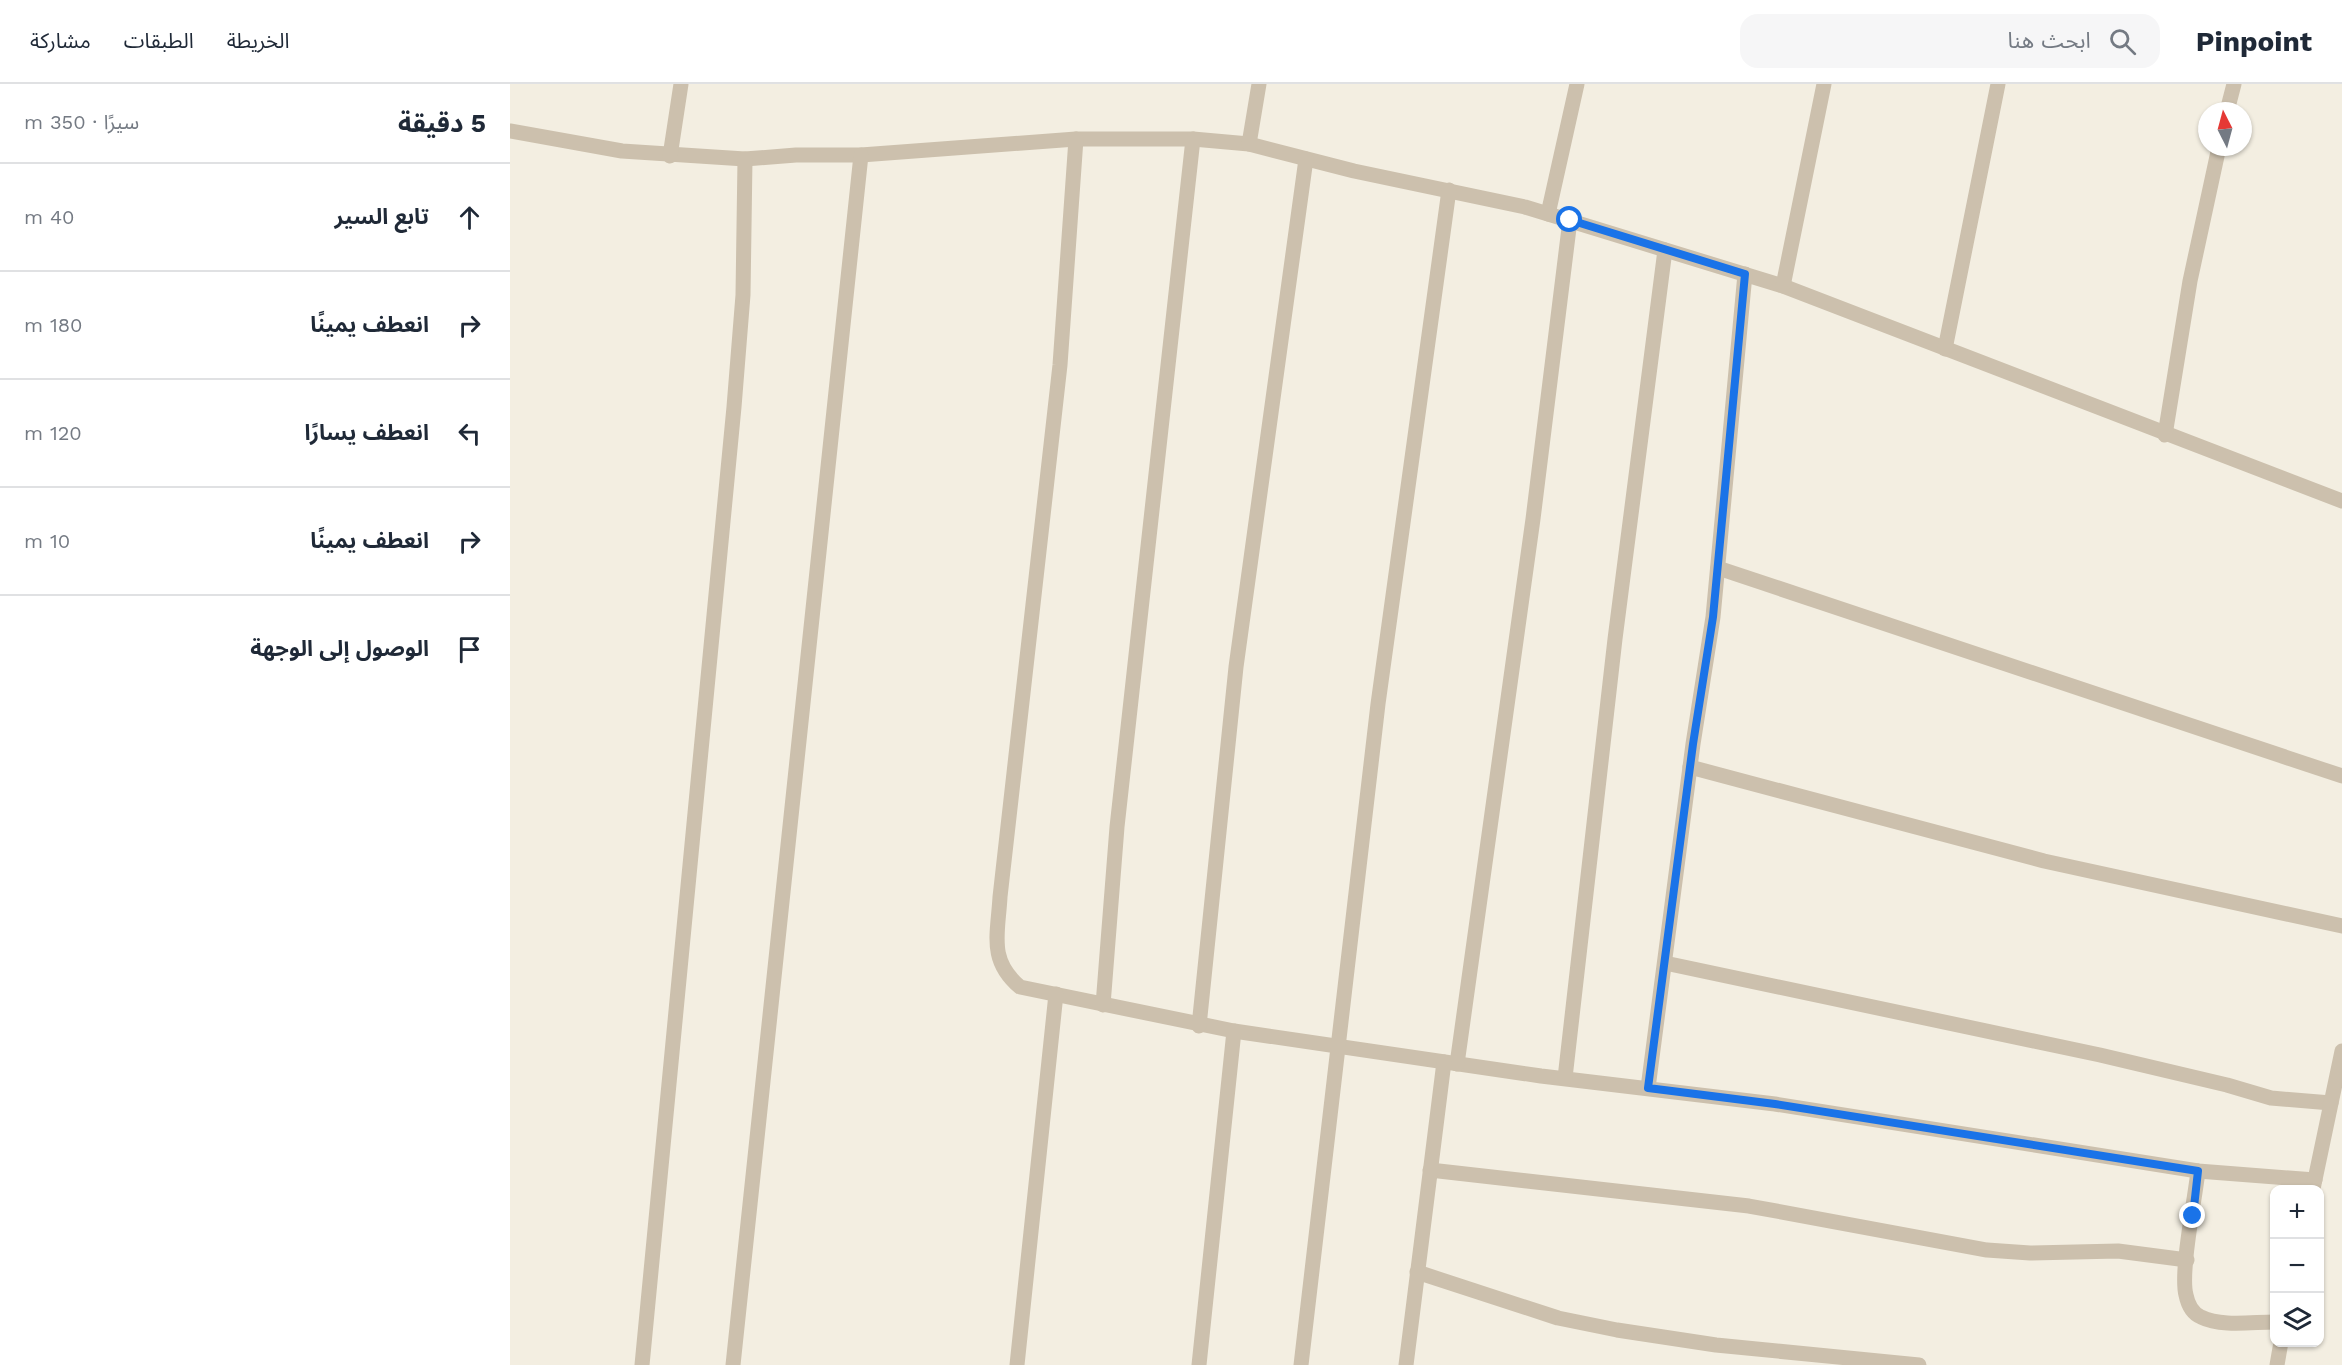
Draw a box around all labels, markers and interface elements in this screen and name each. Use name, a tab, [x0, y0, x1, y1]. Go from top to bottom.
search box	[1740, 14, 2160, 68]
icon: search	[2106, 25, 2139, 58]
text: Pinpoint	[2196, 25, 2312, 58]
text: مشاركة	[30, 28, 91, 53]
text: الطبقات	[124, 28, 194, 53]
text: الخريطة	[227, 28, 290, 53]
text: ابحث هنا	[2007, 28, 2091, 53]
north arrow	[2198, 102, 2252, 156]
text: 5 دقيقة	[398, 108, 486, 138]
text: سيرًا · 350 m	[24, 110, 139, 134]
icon: ahead	[453, 201, 486, 234]
text: تابع السير	[334, 204, 429, 229]
text: 40 m	[24, 205, 75, 229]
route start	[1556, 206, 1582, 232]
icon: right	[453, 309, 486, 342]
text: انعطف يمينًا	[310, 312, 429, 337]
text: 180 m	[24, 313, 82, 337]
icon: left	[453, 417, 486, 450]
text: انعطف يسارًا	[305, 420, 429, 445]
text: 120 m	[24, 421, 82, 445]
icon: right	[453, 525, 486, 558]
text: انعطف يمينًا	[310, 528, 429, 553]
text: 10 m	[24, 529, 70, 553]
icon: arrive	[453, 633, 486, 666]
text: الوصول إلى الوجهة	[250, 636, 429, 661]
map controls	[2270, 1185, 2324, 1347]
button: +	[2270, 1185, 2324, 1239]
route end	[2179, 1202, 2205, 1228]
button: −	[2270, 1239, 2324, 1293]
button: layers	[2270, 1293, 2324, 1347]

